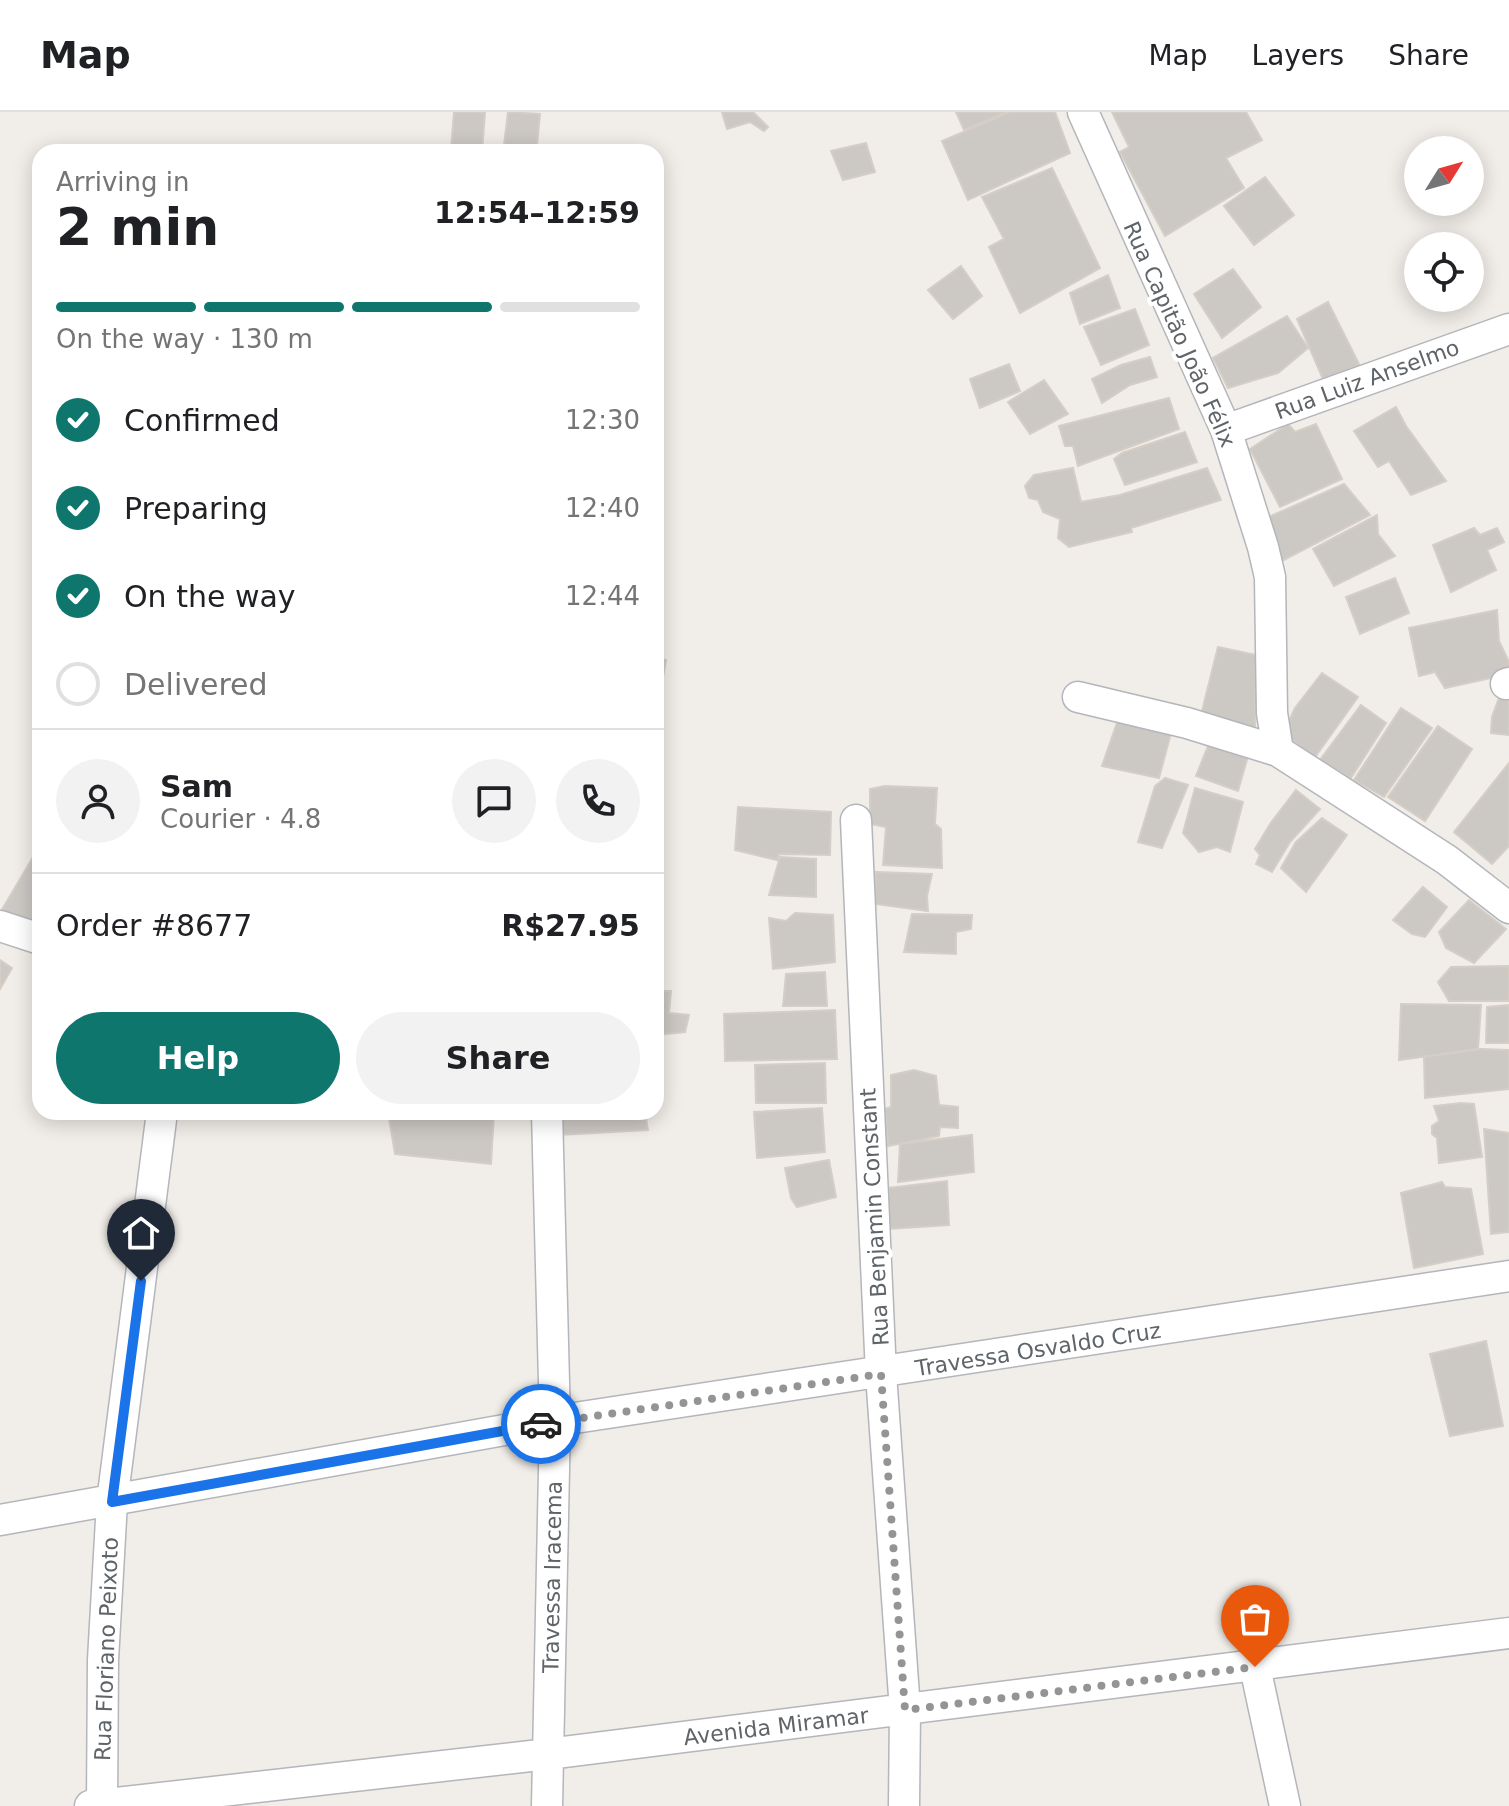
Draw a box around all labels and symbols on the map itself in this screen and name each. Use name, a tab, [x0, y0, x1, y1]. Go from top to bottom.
north arrow	[1404, 136, 1484, 216]
street label: Rua Capitão João Félix	[1118, 218, 1241, 451]
street label: Rua Luiz Anselmo	[1272, 335, 1463, 424]
street label: Rua Benjamin Constant	[855, 1087, 894, 1347]
pin	[107, 1199, 175, 1281]
street label: Travessa Osvaldo Cruz	[912, 1318, 1163, 1381]
courier	[501, 1384, 581, 1464]
street label: Travessa Iracema	[538, 1481, 567, 1674]
street label: Rua Floriano Peixoto	[90, 1537, 123, 1761]
pin	[1221, 1585, 1289, 1667]
street label: Avenida Miramar	[682, 1703, 871, 1750]

